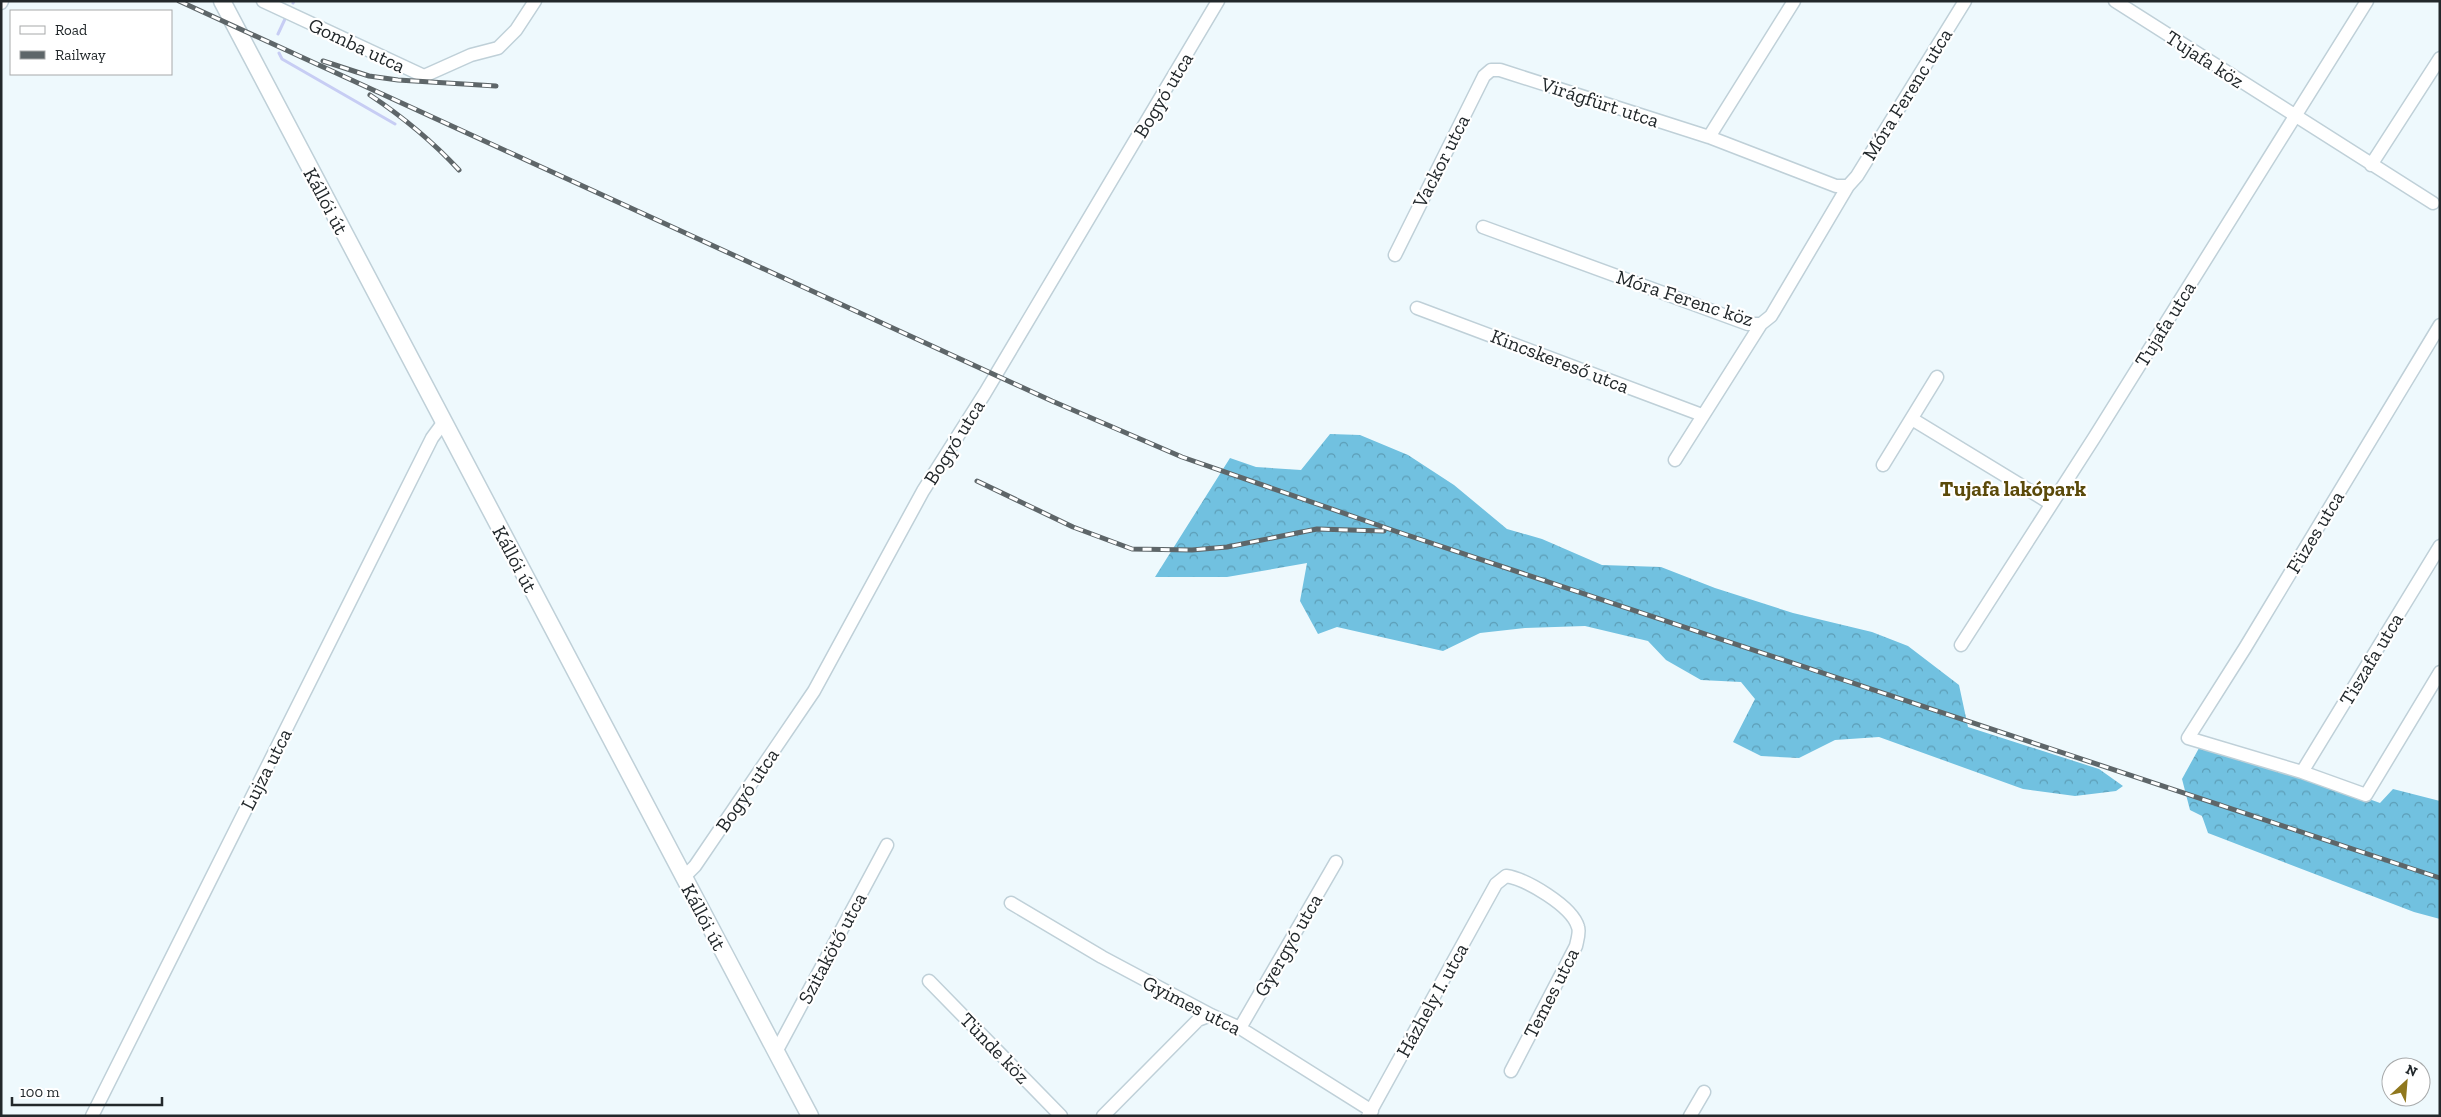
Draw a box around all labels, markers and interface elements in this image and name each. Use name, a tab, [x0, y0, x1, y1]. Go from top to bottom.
legend	[10, 10, 172, 75]
street label: Gomba utca	[305, 12, 409, 78]
text: Road	[55, 21, 88, 39]
street label: Móra Ferenc utca	[1857, 23, 1957, 164]
street label: Tujafa köz	[2161, 25, 2249, 93]
text: Railway	[55, 46, 106, 64]
street label: Bogyó utca	[1128, 48, 1198, 142]
street label: Virágfürt utca	[1537, 71, 1662, 132]
street label: Vackor utca	[1407, 110, 1475, 212]
street label: Kállói út	[298, 163, 354, 239]
street label: Móra Ferenc köz	[1613, 265, 1757, 331]
street label: Tujafa utca	[2129, 276, 2201, 371]
street label: Kincskereső utca	[1487, 324, 1633, 399]
street label: Bogyó utca	[918, 395, 990, 489]
district label: Tujafa lakópark	[1940, 476, 2087, 501]
street label: Füzes utca	[2281, 486, 2349, 578]
street label: Kállói út	[487, 521, 543, 597]
street label: Tiszafa utca	[2334, 608, 2408, 710]
street label: Lujza utca	[235, 724, 297, 814]
street label: Bogyó utca	[710, 743, 784, 836]
street label: Kállói út	[676, 879, 732, 955]
street label: Szitakötő utca	[793, 888, 872, 1008]
street label: Gyergyó utca	[1249, 889, 1327, 1001]
street label: Házhely I. utca	[1391, 939, 1473, 1061]
street label: Temes utca	[1518, 944, 1584, 1042]
street label: Gyimes utca	[1139, 970, 1245, 1040]
street label: Tünde köz	[955, 1007, 1035, 1089]
north arrow	[2381, 1057, 2431, 1107]
text: N	[2403, 1061, 2420, 1081]
scale bar	[12, 1074, 162, 1106]
text: 100 m	[20, 1083, 59, 1101]

